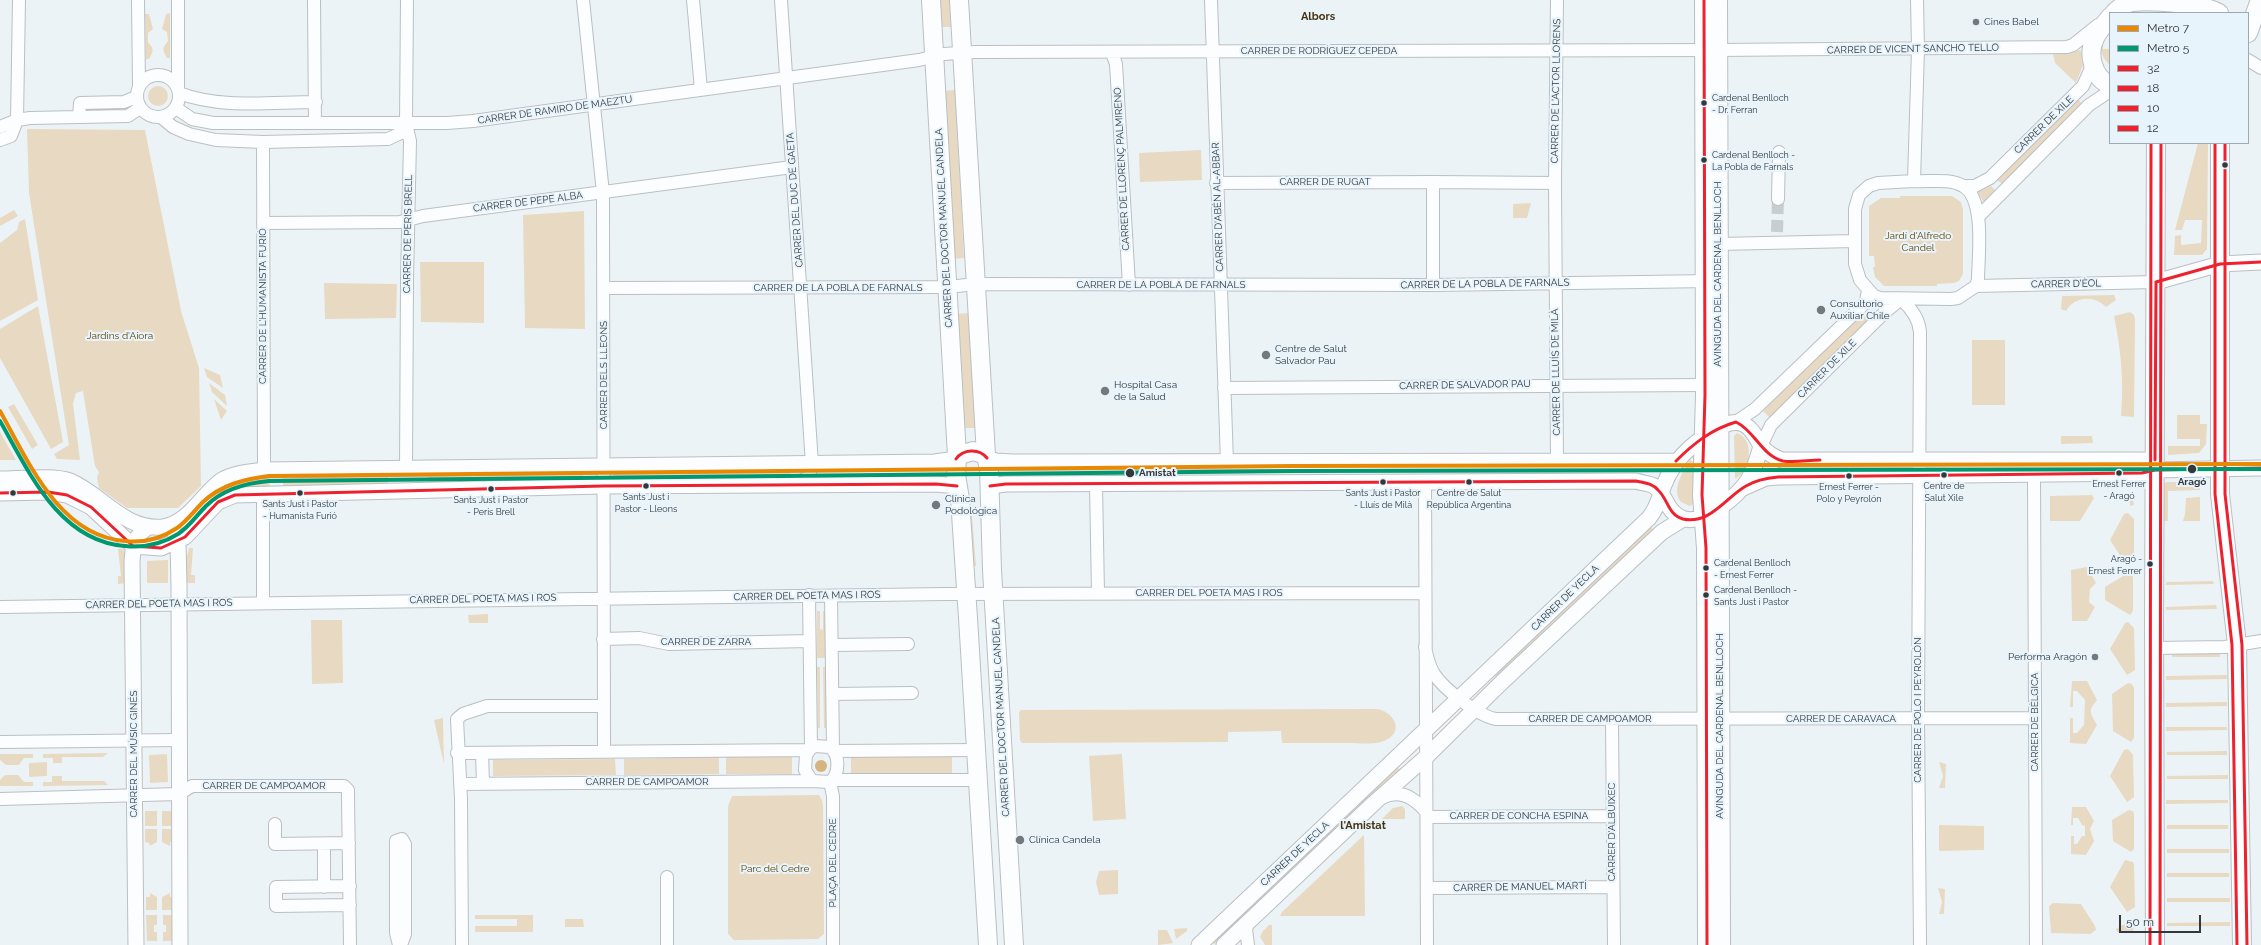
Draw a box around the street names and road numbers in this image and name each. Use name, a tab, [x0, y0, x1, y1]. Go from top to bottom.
street label: CARRER DE L'ACTOR LLORENS	[1549, 19, 1563, 163]
street label: CARRER DE VICENT SANCHO TELLO	[1827, 42, 1999, 56]
street label: CARRER DE RODRÍGUEZ CEPEDA	[1241, 45, 1397, 57]
street label: CARRER DE LLORENÇ PALMIRENO	[1112, 87, 1132, 251]
street label: CARRER DE RAMIRO DE MAEZTU	[477, 93, 633, 127]
street label: CARRER DE XILE	[2012, 94, 2076, 156]
street label: CARRER DEL DOCTOR MANUEL CANDELA	[933, 128, 955, 328]
street label: CARRER DEL DUC DE GAETA	[784, 132, 806, 268]
street label: CARRER D'ABÉN AL-ABBAR	[1210, 142, 1226, 272]
street label: CARRER DE PERIS BRELL	[401, 175, 415, 293]
street label: CARRER DE RUGAT	[1280, 176, 1370, 188]
street label: AVINGUDA DEL CARDENAL BENLLOCH	[1712, 181, 1724, 367]
street label: CARRER DE PEPE ALBA	[472, 189, 584, 215]
street label: CARRER DE L'HUMANISTA FURIÓ	[257, 228, 269, 384]
street label: CARRER DE LA POBLA DE FARNALS	[1400, 277, 1570, 291]
street label: CARRER D'ÈOL	[2031, 277, 2101, 291]
street label: CARRER DE LA POBLA DE FARNALS	[1077, 279, 1245, 291]
street label: CARRER DE LA POBLA DE FARNALS	[754, 282, 922, 294]
street label: CARRER DE LLUÍS DE MILÀ	[1549, 308, 1563, 436]
street label: CARRER DELS LLEONS	[598, 321, 610, 429]
street label: CARRER DE XILE	[1795, 337, 1859, 401]
street label: CARRER DE SALVADOR PAU	[1399, 378, 1531, 392]
street label: CARRER DE YECLA	[1529, 563, 1601, 633]
street label: CARRER DEL POETA MAS I ROS	[1135, 587, 1283, 599]
street label: CARRER DEL POETA MAS I ROS	[733, 589, 881, 603]
street label: CARRER DEL POETA MAS I ROS	[409, 592, 557, 606]
street label: CARRER DEL POETA MAS I ROS	[85, 597, 233, 611]
street label: CARRER DEL DOCTOR MANUEL CANDELA	[990, 617, 1012, 817]
street label: AVINGUDA DEL CARDENAL BENLLOCH	[1714, 633, 1726, 819]
street label: CARRER DE ZARRA	[661, 636, 751, 648]
street label: CARRER DE POLO I PEYROLÓN	[1912, 637, 1924, 783]
street label: CARRER DE BÈLGICA	[2029, 673, 2041, 771]
street label: CARRER DEL MÚSIC GINÉS	[128, 690, 140, 818]
street label: CARRER DE CAMPOAMOR	[1529, 713, 1651, 725]
street label: CARRER DE CARAVACA	[1786, 713, 1896, 725]
street label: CARRER DE CAMPOAMOR	[586, 776, 708, 788]
street label: CARRER DE CAMPOAMOR	[203, 780, 325, 792]
street label: CARRER D'ALBUIXEC	[1606, 783, 1618, 881]
street label: CARRER DE CONCHA ESPINA	[1450, 810, 1588, 822]
street label: PLAÇA DEL CEDRE	[827, 819, 839, 907]
street label: CARRER DE YECLA	[1258, 819, 1332, 889]
street label: CARRER DE MANUEL MARTÍ	[1453, 880, 1587, 894]

